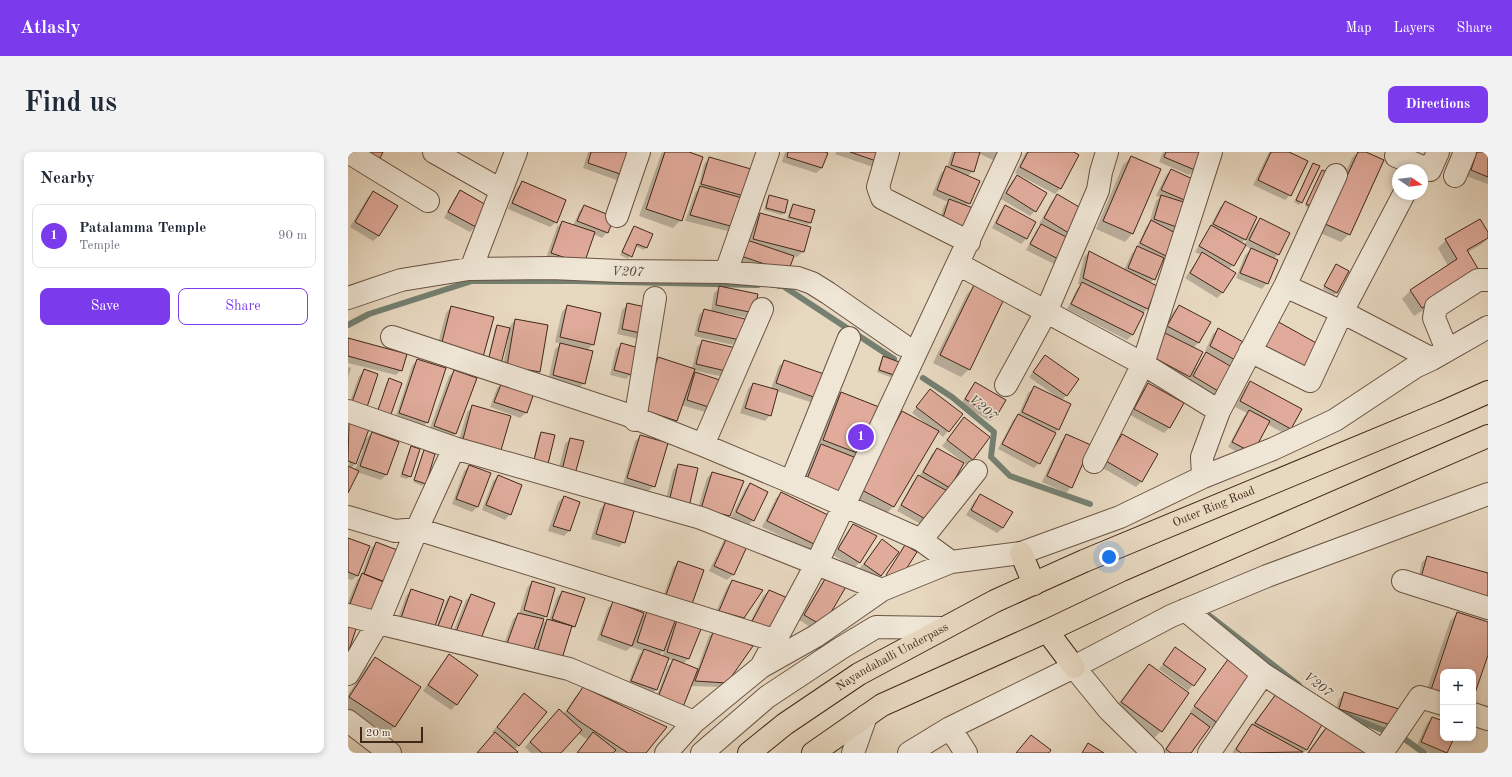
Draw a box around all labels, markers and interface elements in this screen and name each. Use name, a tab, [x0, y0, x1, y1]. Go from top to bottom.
text: Atlasly	[20, 19, 81, 38]
text: Map	[1346, 21, 1372, 35]
text: Layers	[1394, 21, 1435, 35]
text: Share	[1457, 21, 1492, 35]
button: Directions	[1388, 86, 1488, 123]
text: Find us	[24, 90, 117, 118]
north arrow	[1392, 164, 1428, 200]
text: Nearby	[40, 170, 95, 187]
text: Patalamma Temple	[79, 221, 206, 236]
text: 1	[50, 229, 58, 242]
text: 90 m	[278, 229, 307, 242]
text: Temple	[79, 239, 120, 252]
water label: V207	[612, 265, 645, 279]
button: Save	[40, 288, 170, 325]
button: Share	[178, 288, 308, 325]
water label: V207	[966, 393, 1000, 424]
pin: 1	[848, 422, 874, 452]
street label: Outer Ring Road	[1171, 485, 1257, 529]
your location	[1099, 547, 1119, 567]
street label: Nayandahalli Underpass	[834, 621, 951, 693]
map controls	[1440, 669, 1476, 741]
button: +	[1440, 669, 1476, 705]
water label: V207	[1301, 670, 1335, 700]
button: −	[1440, 705, 1476, 741]
scale bar	[360, 725, 423, 744]
text: 20 m	[366, 728, 391, 739]

